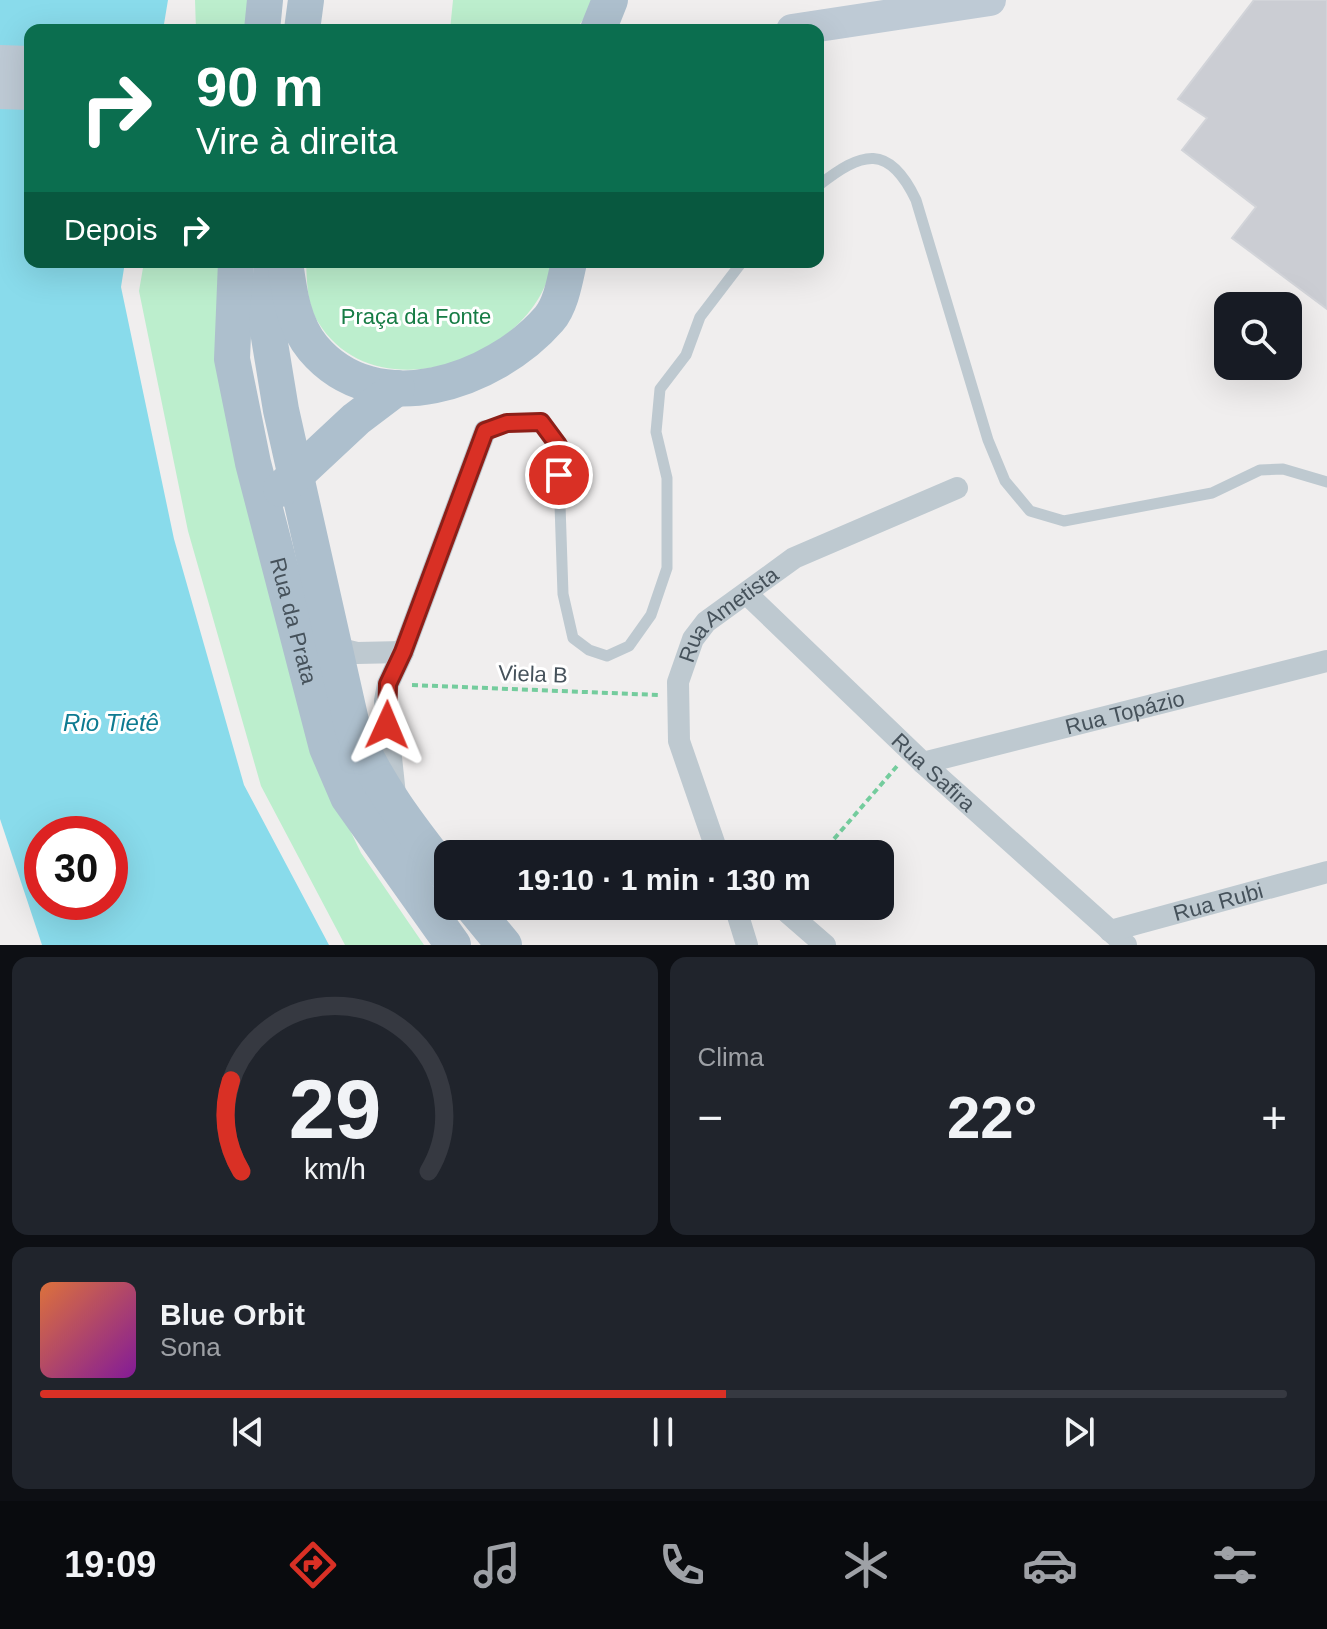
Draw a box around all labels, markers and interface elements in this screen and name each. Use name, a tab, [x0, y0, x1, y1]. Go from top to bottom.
text: 90 m	[196, 55, 324, 118]
icon: right	[64, 56, 168, 160]
text: Vire à direita	[196, 121, 397, 162]
icon: right	[173, 208, 217, 252]
text: Depois	[64, 213, 157, 246]
map controls	[1214, 292, 1302, 380]
button: search	[1214, 292, 1302, 380]
park label: Praça da Fonte	[341, 304, 491, 329]
pin	[525, 441, 593, 509]
icon: arrive	[537, 453, 581, 497]
street label: Rua da Prata	[266, 555, 323, 687]
street label: Rua Ametista	[673, 561, 783, 665]
street label: Viela B	[498, 660, 568, 688]
position arrow	[345, 683, 429, 767]
street label: Rua Topázio	[1062, 685, 1187, 739]
water label: Rio Tietê	[63, 709, 159, 736]
street label: Rua Safira	[887, 728, 981, 817]
speed limit sign: 30	[24, 816, 128, 920]
text: 19:10 · 1 min · 130 m	[517, 863, 811, 896]
street label: Rua Rubi	[1171, 878, 1266, 926]
text: Clima	[698, 1042, 764, 1072]
text: 29	[288, 1063, 381, 1156]
text: 22°	[947, 1084, 1038, 1151]
text: −	[698, 1093, 723, 1142]
text: +	[1261, 1093, 1287, 1142]
text: km/h	[304, 1153, 366, 1185]
text: Blue Orbit	[160, 1298, 305, 1331]
text: Sona	[160, 1332, 221, 1362]
icon: previous	[226, 1410, 270, 1454]
icon: pause	[641, 1410, 685, 1454]
icon: next	[1057, 1410, 1101, 1454]
icon: directions	[285, 1537, 341, 1593]
icon: music	[469, 1537, 525, 1593]
icon: phone	[654, 1537, 710, 1593]
icon: climate	[838, 1537, 894, 1593]
icon: car	[1022, 1537, 1078, 1593]
icon: filters	[1207, 1537, 1263, 1593]
text: 19:09	[64, 1544, 156, 1585]

